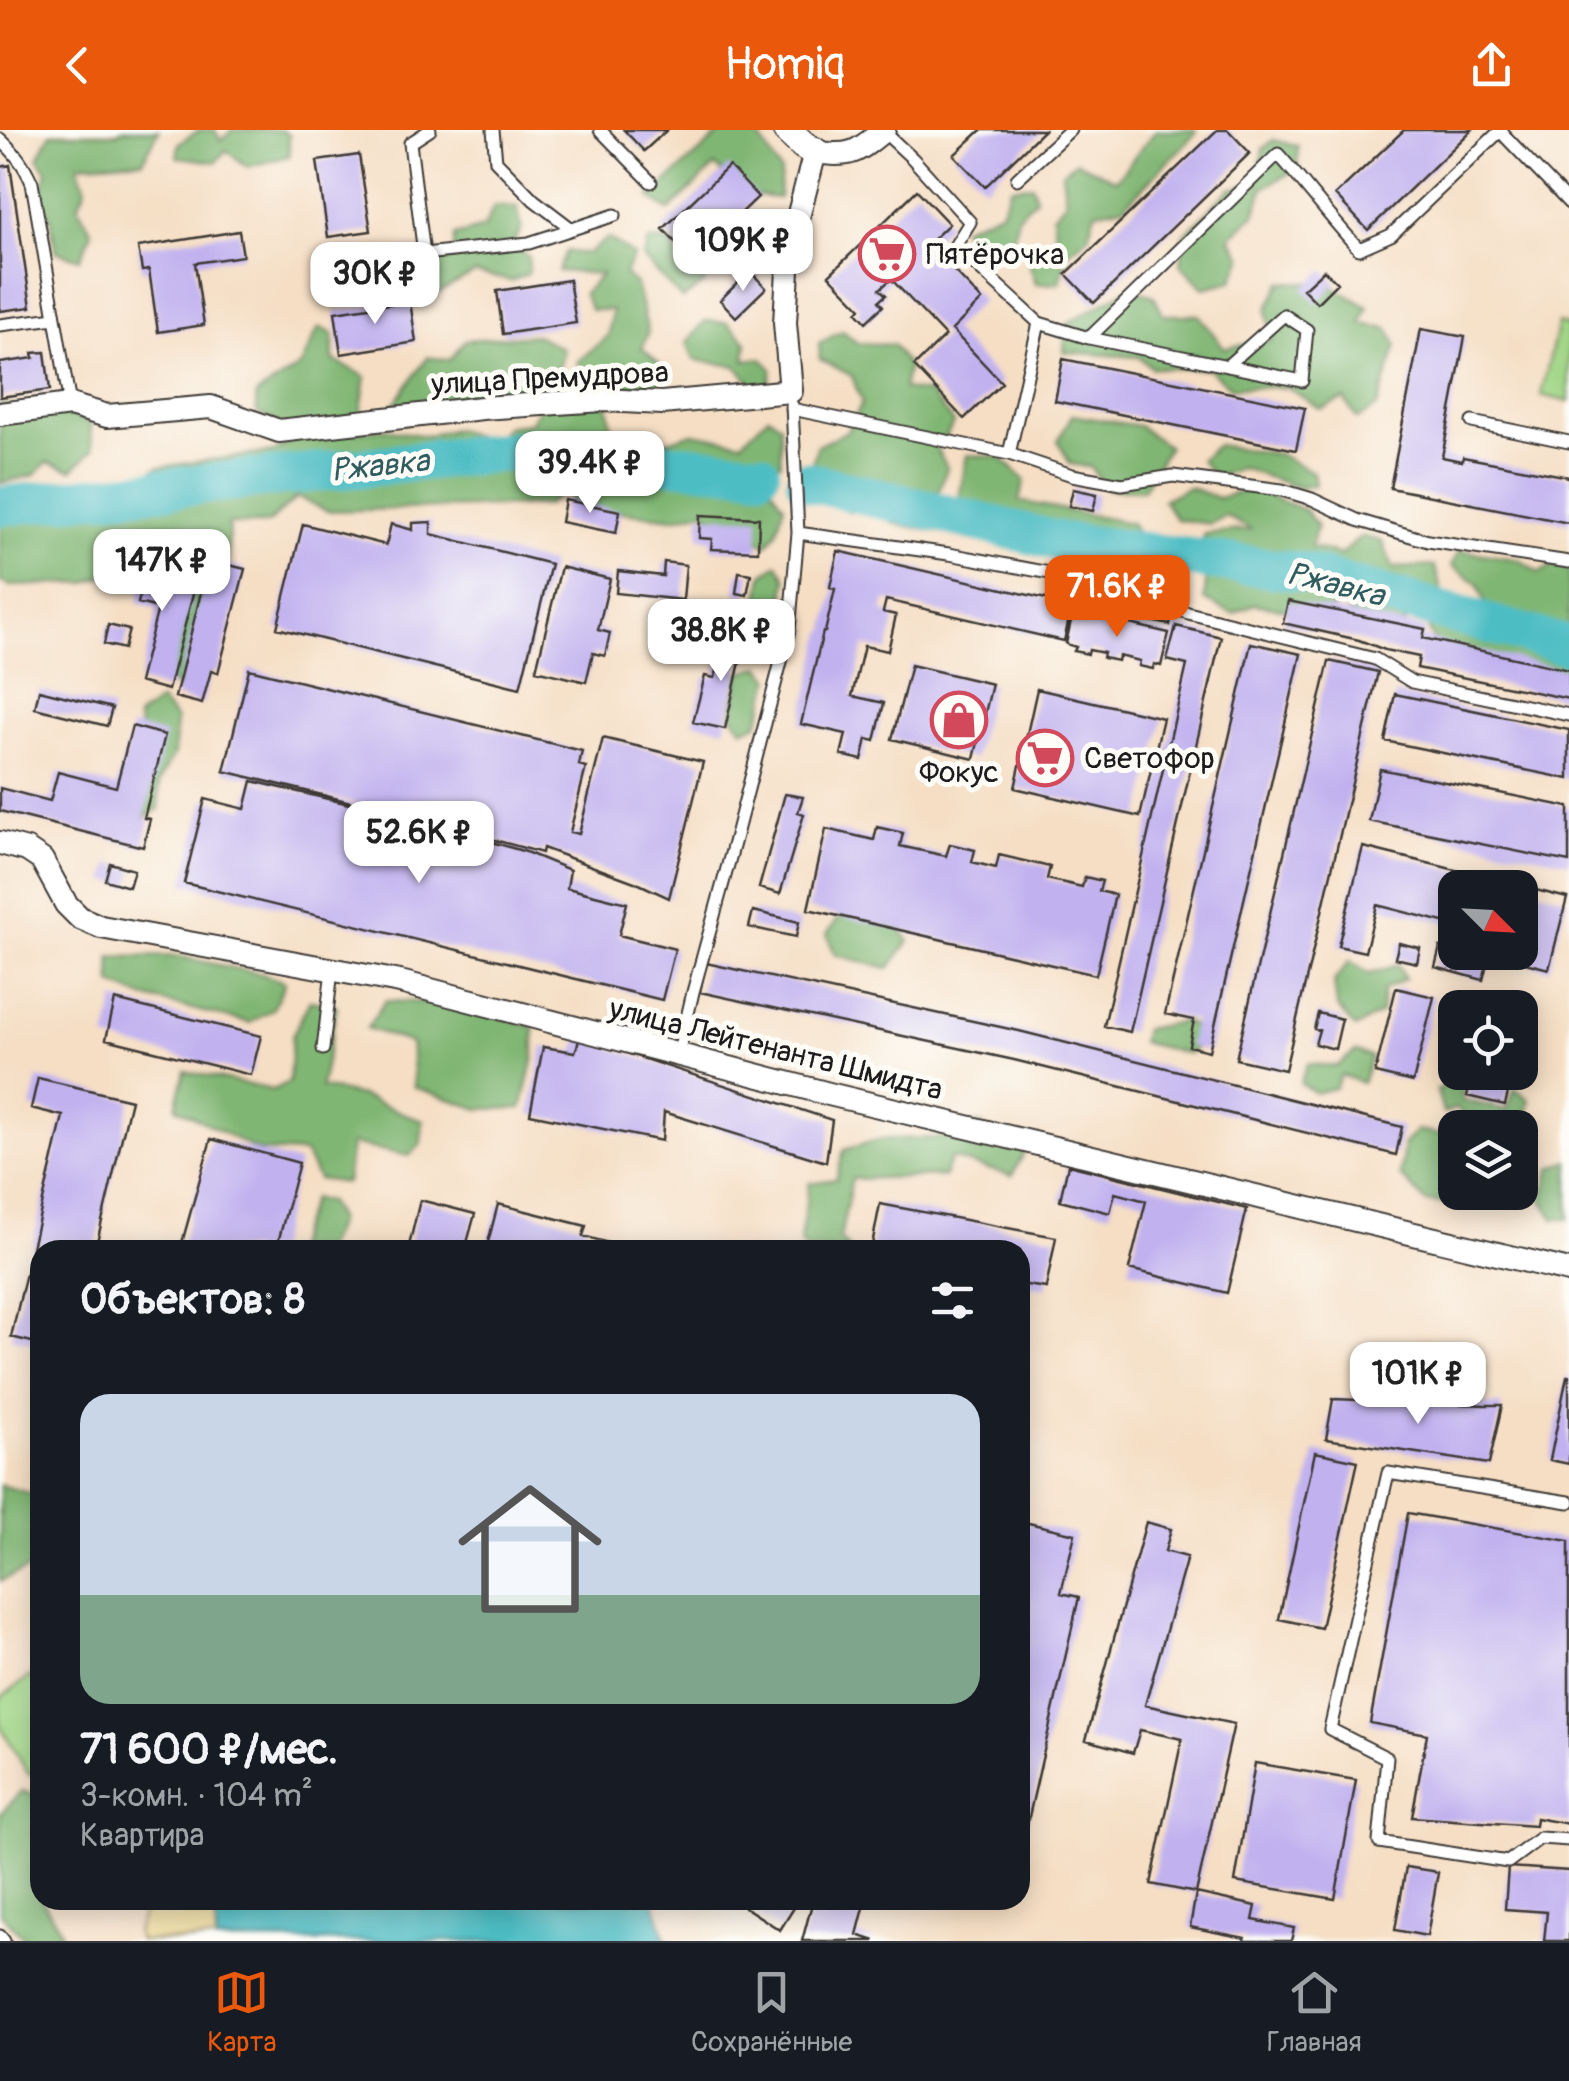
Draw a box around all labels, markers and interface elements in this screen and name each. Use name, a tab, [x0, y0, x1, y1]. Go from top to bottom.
text: Homiq	[724, 37, 845, 93]
icon: back	[50, 38, 105, 93]
icon: share	[1464, 38, 1519, 93]
pin: 109K ₽	[662, 209, 824, 294]
text: 109K ₽	[695, 221, 791, 261]
supermarket icon: Пятёрочка	[857, 224, 917, 284]
place label: Пятёрочка	[926, 236, 1064, 273]
pin: 30K ₽	[305, 242, 445, 327]
text: 30K ₽	[332, 254, 418, 294]
street label: улица Премудрова	[429, 354, 670, 403]
pin: 39.4K ₽	[498, 431, 682, 516]
water label: Ржавка	[329, 441, 433, 491]
text: 39.4K ₽	[537, 443, 643, 483]
pin: 147K ₽	[81, 529, 243, 614]
text: 147K ₽	[115, 541, 209, 581]
water label: Ржавка	[1283, 554, 1390, 617]
pin: 71.6K ₽	[1025, 555, 1209, 640]
text: 71.6K ₽	[1067, 567, 1167, 607]
pin: 38.8K ₽	[629, 599, 813, 684]
text: 38.8K ₽	[670, 611, 772, 651]
shop icon: Фокус	[929, 690, 989, 750]
supermarket icon: Светофор	[1015, 728, 1075, 788]
place label: Светофор	[1084, 740, 1215, 777]
place label: Фокус	[919, 754, 999, 791]
pin: 52.6K ₽	[327, 801, 511, 886]
text: 52.6K ₽	[366, 813, 472, 853]
north arrow	[1438, 870, 1538, 970]
map controls	[1438, 870, 1538, 1210]
street label: улица Лейтенанта Шмидта	[604, 990, 946, 1109]
button: locate	[1438, 990, 1538, 1090]
button: layers	[1438, 1110, 1538, 1210]
icon: filters	[925, 1273, 980, 1328]
text: Объектов: 8	[80, 1274, 305, 1326]
pin: 101K ₽	[1337, 1342, 1499, 1427]
text: 101K ₽	[1372, 1354, 1464, 1394]
icon: home	[440, 1459, 620, 1639]
text: 71 600 ₽/мес.	[80, 1724, 338, 1776]
text: 3-комн. · 104 m²	[80, 1776, 313, 1816]
text: Квартира	[80, 1816, 204, 1856]
tab: Карта	[207, 1965, 277, 2060]
tab: Сохранённые	[691, 1965, 852, 2060]
tab: Главная	[1267, 1965, 1362, 2060]

